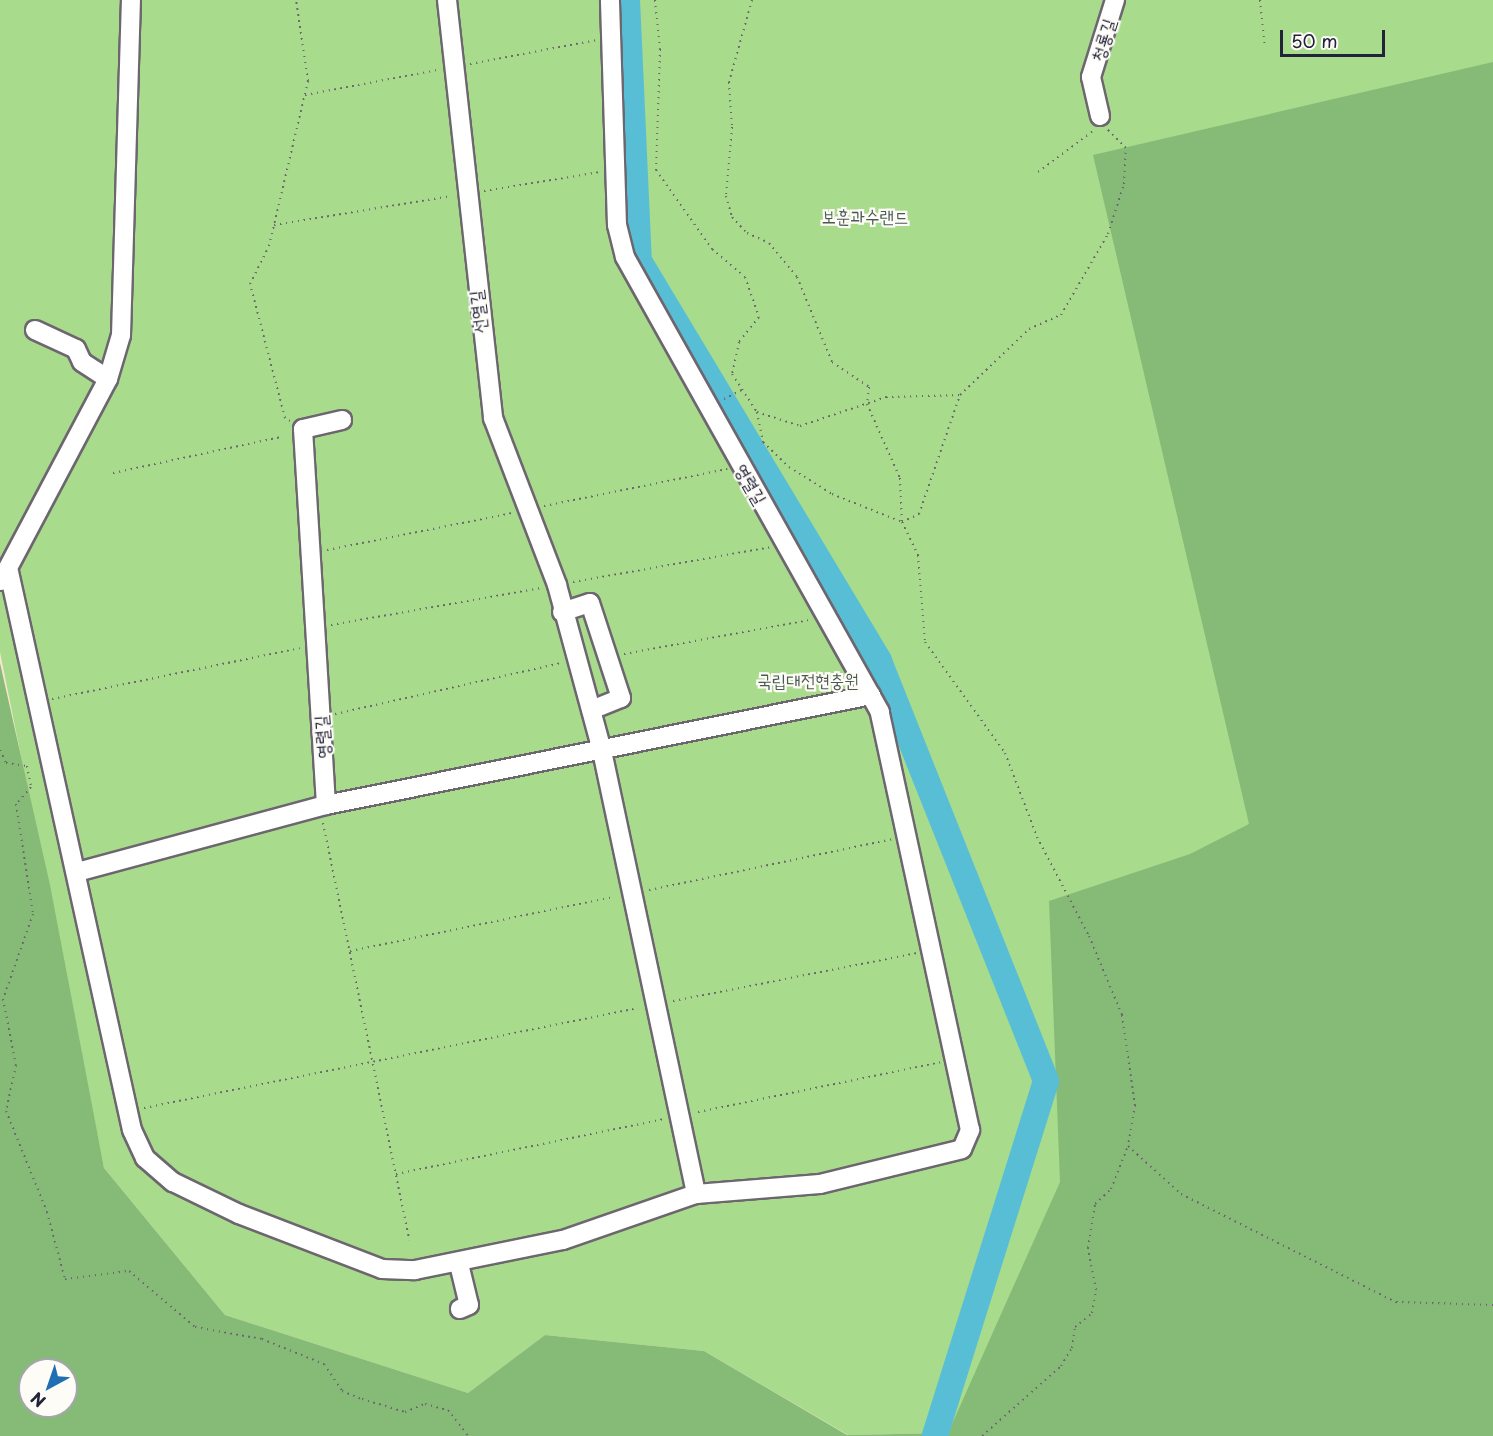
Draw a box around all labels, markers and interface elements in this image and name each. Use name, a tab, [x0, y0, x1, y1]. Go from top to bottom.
street label: 청룡길	[1086, 16, 1120, 64]
scale bar	[1283, 18, 1388, 56]
text: 50 m	[1291, 27, 1338, 54]
park label: 보훈과수랜드	[822, 205, 908, 227]
street label: 선열길	[465, 289, 491, 335]
street label: 영렬길	[731, 460, 771, 508]
park label: 국립대전현충원	[757, 669, 859, 691]
street label: 영렬길	[310, 715, 334, 759]
north arrow	[18, 1358, 78, 1418]
text: N	[25, 1387, 50, 1414]

